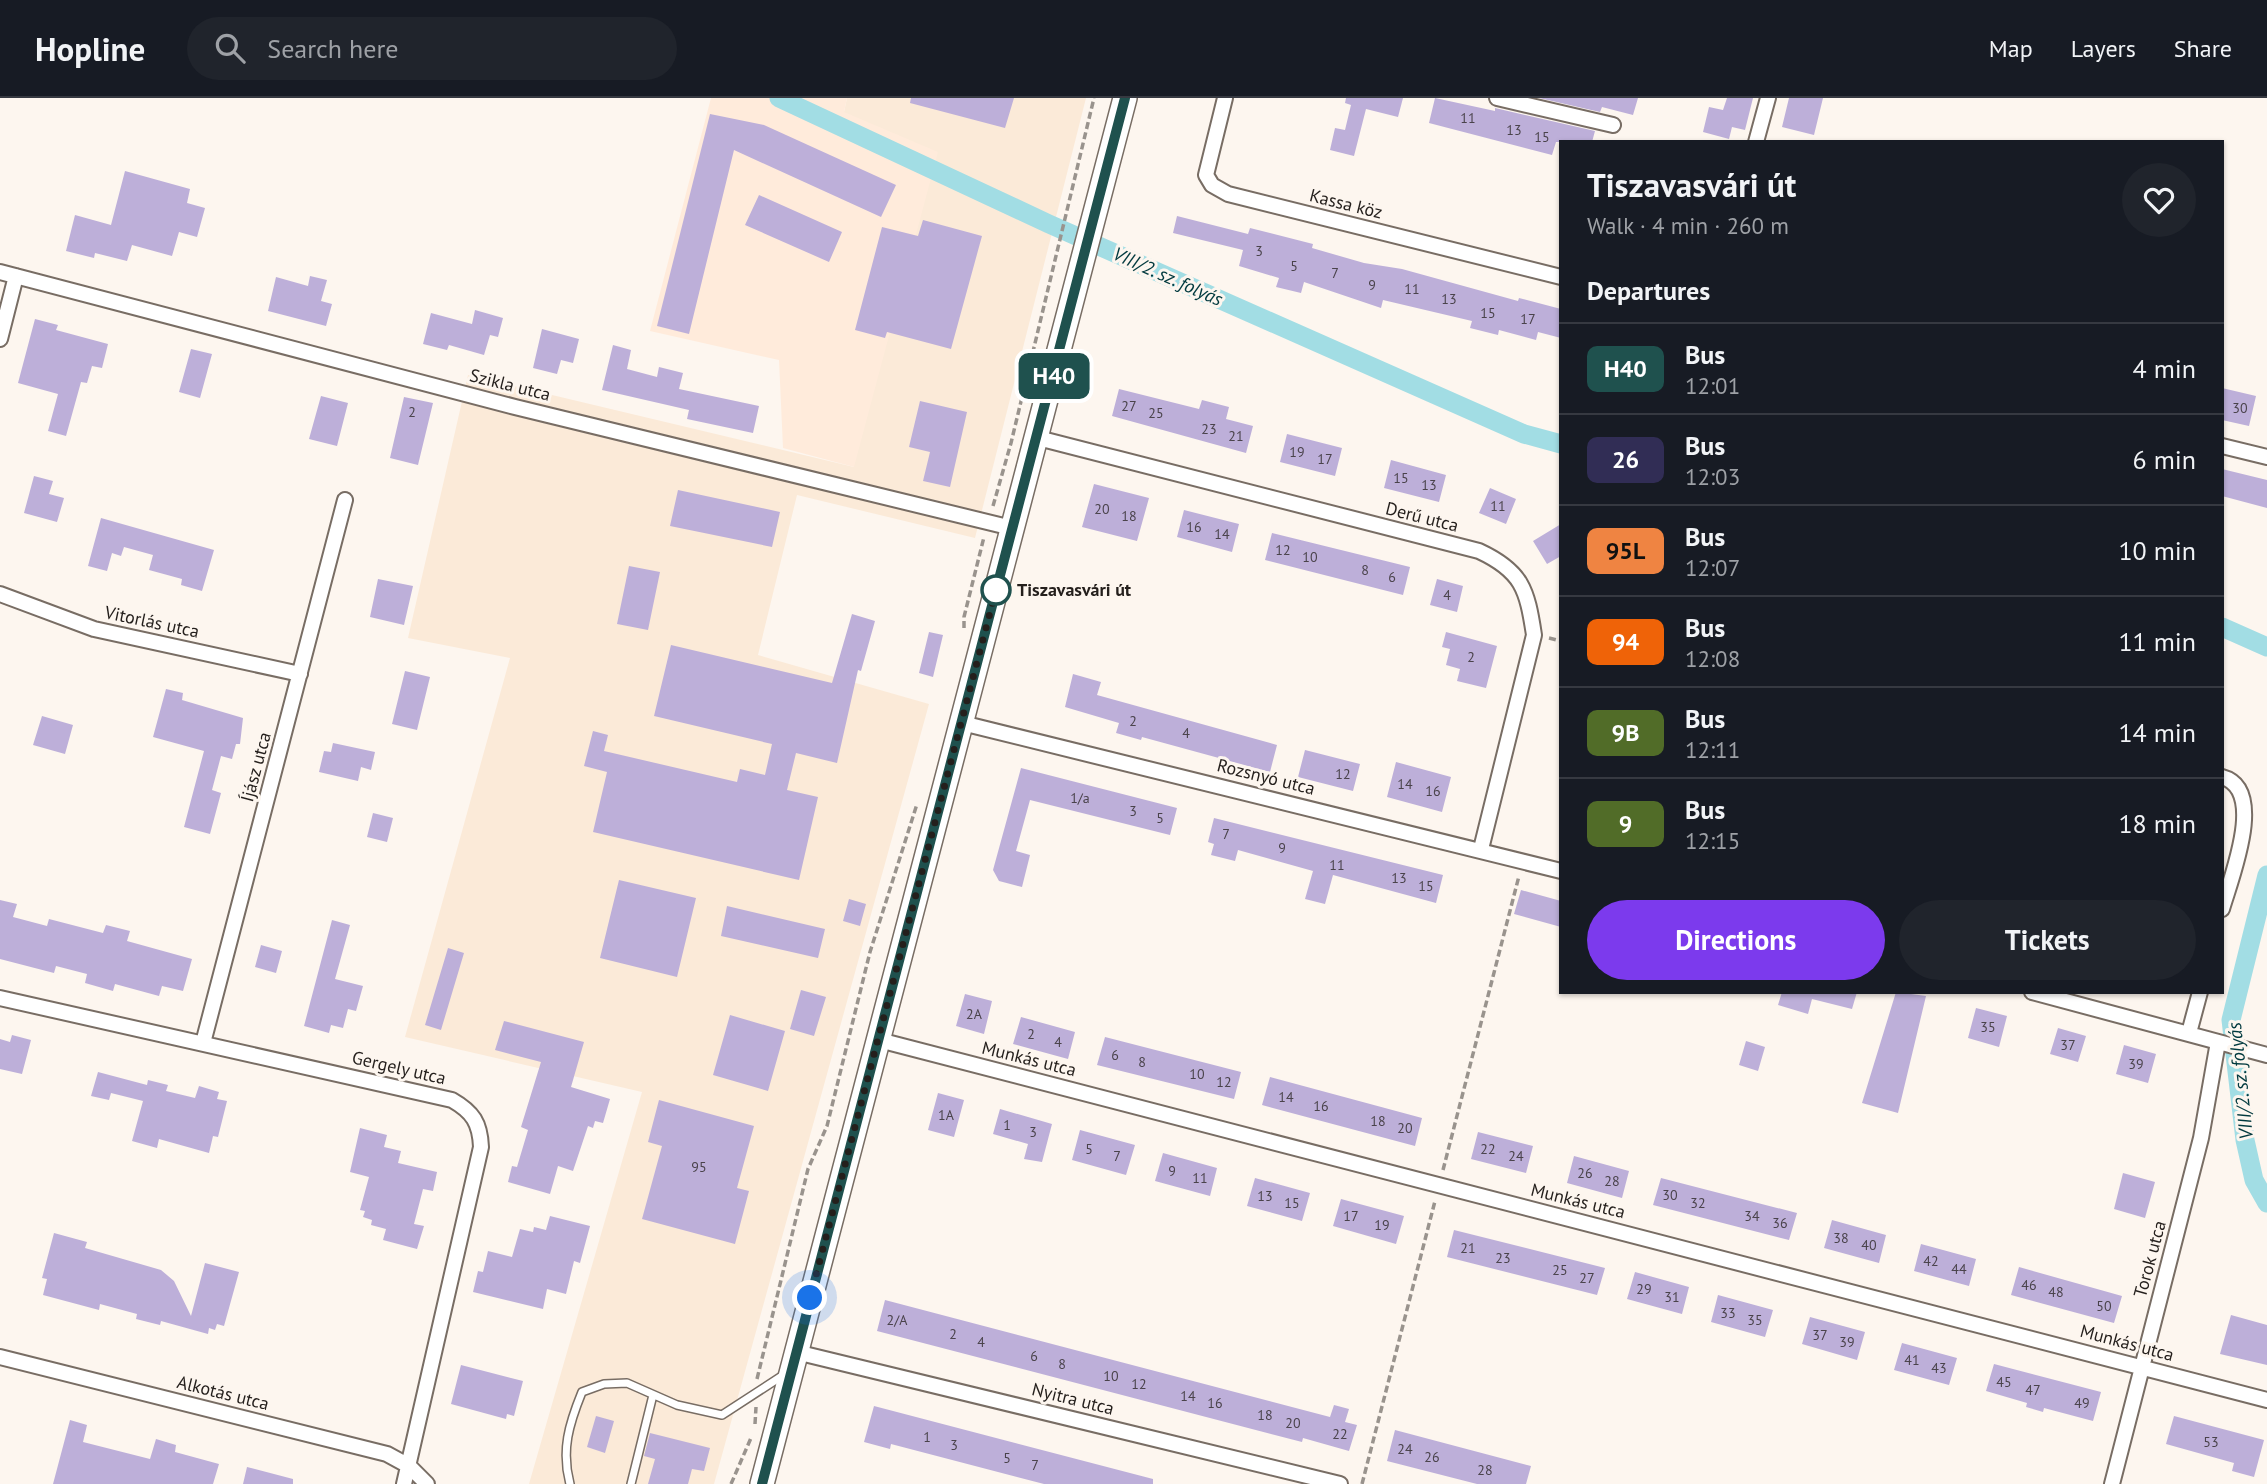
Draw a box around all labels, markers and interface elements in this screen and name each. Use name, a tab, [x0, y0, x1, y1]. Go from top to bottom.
search box	[187, 17, 677, 80]
text: Hopline	[35, 27, 145, 70]
icon: search	[211, 29, 249, 67]
text: Search here	[267, 32, 398, 65]
text: Map	[1989, 33, 2033, 64]
text: Layers	[2071, 33, 2136, 64]
text: Share	[2174, 33, 2232, 64]
house number: 11	[1460, 109, 1476, 127]
house number: 13	[1506, 121, 1522, 139]
house number: 15	[1534, 128, 1550, 146]
text: Tiszavasvári út	[1587, 163, 1796, 206]
button: heart	[2122, 163, 2196, 237]
street label: Kassa köz	[1307, 183, 1385, 224]
text: Walk · 4 min · 260 m	[1587, 211, 1789, 240]
water label: VIII/2. sz. folyás	[1109, 241, 1227, 311]
house number: 3	[1255, 242, 1263, 260]
house number: 5	[1290, 257, 1298, 275]
house number: 7	[1331, 264, 1339, 282]
text: Departures	[1587, 274, 1710, 307]
house number: 9	[1368, 276, 1376, 294]
house number: 11	[1404, 280, 1420, 298]
house number: 13	[1441, 290, 1457, 308]
house number: 15	[1480, 304, 1496, 322]
house number: 17	[1520, 310, 1536, 328]
text: Bus	[1685, 338, 1725, 371]
text: 4 min	[2133, 352, 2196, 385]
line badge: H40	[1014, 353, 1094, 399]
text: H40	[1604, 353, 1647, 384]
text: H40	[1033, 360, 1075, 391]
street label: Szikla utca	[467, 363, 553, 406]
text: 12:01	[1685, 371, 1740, 400]
house number: 27	[1121, 397, 1137, 415]
house number: 30	[2232, 399, 2248, 417]
house number: 2	[408, 403, 416, 421]
house number: 25	[1148, 404, 1164, 422]
house number: 23	[1201, 420, 1217, 438]
house number: 21	[1228, 427, 1244, 445]
text: Bus	[1685, 429, 1725, 462]
house number: 19	[1289, 443, 1305, 461]
text: 6 min	[2133, 443, 2196, 476]
text: 26	[1612, 444, 1639, 475]
house number: 17	[1317, 450, 1333, 468]
text: 12:03	[1685, 462, 1740, 491]
house number: 15	[1393, 469, 1409, 487]
house number: 13	[1421, 476, 1437, 494]
street label: Derű utca	[1383, 496, 1461, 537]
house number: 11	[1490, 497, 1506, 515]
house number: 20	[1094, 500, 1110, 518]
house number: 18	[1121, 507, 1137, 525]
house number: 16	[1186, 518, 1202, 536]
text: Bus	[1685, 520, 1725, 553]
house number: 14	[1214, 525, 1230, 543]
text: 10 min	[2118, 534, 2196, 567]
text: 95L	[1606, 535, 1645, 566]
house number: 12	[1275, 541, 1291, 559]
house number: 10	[1302, 548, 1318, 566]
text: 12:07	[1685, 553, 1740, 582]
house number: 8	[1361, 561, 1369, 579]
house number: 6	[1388, 568, 1396, 586]
marker: Tiszavasvári út	[981, 575, 1011, 605]
place label: Tiszavasvári út	[1017, 578, 1132, 601]
house number: 4	[1443, 586, 1451, 604]
street label: Vitorlás utca	[102, 600, 201, 643]
text: Bus	[1685, 611, 1725, 644]
text: 11 min	[2118, 625, 2196, 658]
text: 94	[1612, 626, 1639, 657]
text: 12:08	[1685, 644, 1740, 673]
house number: 2	[1467, 648, 1475, 666]
text: Bus	[1685, 702, 1725, 735]
house number: 2	[1129, 712, 1137, 730]
text: 14 min	[2118, 716, 2196, 749]
text: 9B	[1612, 717, 1639, 748]
house number: 4	[1182, 724, 1190, 742]
street label: Íjász utca	[235, 729, 276, 804]
text: 12:11	[1685, 735, 1740, 764]
street label: Rozsnyó utca	[1215, 753, 1317, 800]
house number: 12	[1335, 765, 1351, 783]
house number: 14	[1397, 775, 1413, 793]
house number: 16	[1425, 782, 1441, 800]
house number: 1/a	[1070, 789, 1090, 807]
text: Bus	[1685, 793, 1725, 826]
house number: 3	[1129, 802, 1137, 820]
text: 18 min	[2118, 807, 2196, 840]
text: 9	[1619, 808, 1632, 839]
house number: 5	[1156, 809, 1164, 827]
house number: 7	[1222, 825, 1230, 843]
text: 12:15	[1685, 826, 1740, 855]
house number: 9	[1278, 839, 1286, 857]
house number: 11	[1329, 856, 1345, 874]
house number: 13	[1391, 869, 1407, 887]
house number: 15	[1418, 877, 1434, 895]
button: Directions	[1587, 900, 1885, 980]
button: Tickets	[1899, 900, 2196, 980]
house number: 2A	[966, 1005, 983, 1023]
house number: 35	[1980, 1018, 1996, 1036]
water label: VIII/2. sz. folyás	[2222, 1021, 2258, 1141]
house number: 2	[1027, 1025, 1035, 1043]
house number: 4	[1054, 1033, 1062, 1051]
street label: Munkás utca	[980, 1036, 1079, 1081]
house number: 37	[2060, 1036, 2076, 1054]
street label: Gergely utca	[350, 1046, 448, 1089]
house number: 6	[1111, 1046, 1119, 1064]
house number: 8	[1138, 1053, 1146, 1071]
house number: 39	[2128, 1055, 2144, 1073]
house number: 10	[1189, 1065, 1205, 1083]
house number: 12	[1216, 1073, 1232, 1091]
house number: 14	[1278, 1088, 1294, 1106]
house number: 16	[1313, 1097, 1329, 1115]
house number: 1A	[938, 1106, 955, 1124]
house number: 18	[1370, 1112, 1386, 1130]
house number: 1	[1003, 1116, 1011, 1134]
house number: 20	[1397, 1119, 1413, 1137]
house number: 3	[1029, 1123, 1037, 1141]
house number: 5	[1085, 1140, 1093, 1158]
house number: 22	[1480, 1140, 1496, 1158]
house number: 7	[1113, 1147, 1121, 1165]
house number: 24	[1508, 1147, 1524, 1165]
house number: 95	[691, 1158, 707, 1176]
house number: 9	[1168, 1162, 1176, 1180]
house number: 26	[1577, 1164, 1593, 1182]
house number: 11	[1192, 1169, 1208, 1187]
house number: 28	[1604, 1172, 1620, 1190]
street label: Munkás utca	[1529, 1178, 1628, 1223]
house number: 30	[1662, 1186, 1678, 1204]
house number: 13	[1257, 1187, 1273, 1205]
house number: 15	[1284, 1194, 1300, 1212]
house number: 32	[1690, 1194, 1706, 1212]
house number: 17	[1343, 1207, 1359, 1225]
house number: 34	[1744, 1207, 1760, 1225]
house number: 36	[1772, 1214, 1788, 1232]
house number: 19	[1374, 1216, 1390, 1234]
street label: Torok utca	[2128, 1218, 2171, 1300]
house number: 38	[1833, 1229, 1849, 1247]
house number: 40	[1861, 1236, 1877, 1254]
house number: 21	[1460, 1239, 1476, 1257]
house number: 23	[1495, 1249, 1511, 1267]
house number: 42	[1923, 1252, 1939, 1270]
house number: 44	[1951, 1260, 1967, 1278]
house number: 25	[1552, 1261, 1568, 1279]
house number: 27	[1579, 1269, 1595, 1287]
house number: 46	[2021, 1276, 2037, 1294]
your location	[792, 1280, 827, 1315]
house number: 29	[1636, 1280, 1652, 1298]
house number: 48	[2048, 1283, 2064, 1301]
house number: 31	[1664, 1288, 1680, 1306]
house number: 50	[2096, 1297, 2112, 1315]
house number: 33	[1720, 1304, 1736, 1322]
house number: 2/A	[887, 1311, 908, 1329]
house number: 35	[1747, 1311, 1763, 1329]
street label: Munkás utca	[2078, 1319, 2177, 1366]
house number: 2	[949, 1325, 957, 1343]
house number: 37	[1812, 1326, 1828, 1344]
house number: 4	[977, 1333, 985, 1351]
house number: 39	[1839, 1333, 1855, 1351]
house number: 6	[1030, 1347, 1038, 1365]
house number: 41	[1904, 1351, 1920, 1369]
house number: 8	[1058, 1355, 1066, 1373]
house number: 43	[1931, 1359, 1947, 1377]
house number: 10	[1103, 1367, 1119, 1385]
street label: Alkotás utca	[175, 1370, 271, 1415]
house number: 45	[1996, 1373, 2012, 1391]
house number: 12	[1131, 1375, 1147, 1393]
street label: Nyitra utca	[1030, 1377, 1117, 1420]
house number: 47	[2025, 1381, 2041, 1399]
house number: 14	[1180, 1387, 1196, 1405]
house number: 16	[1207, 1394, 1223, 1412]
house number: 49	[2074, 1394, 2090, 1412]
house number: 18	[1257, 1406, 1273, 1424]
house number: 20	[1285, 1414, 1301, 1432]
house number: 22	[1332, 1425, 1348, 1443]
house number: 1	[923, 1428, 931, 1446]
house number: 53	[2203, 1433, 2219, 1451]
house number: 3	[950, 1436, 958, 1454]
house number: 24	[1397, 1440, 1413, 1458]
house number: 26	[1424, 1448, 1440, 1466]
house number: 5	[1003, 1449, 1011, 1467]
house number: 7	[1031, 1456, 1039, 1474]
house number: 28	[1477, 1461, 1493, 1479]

